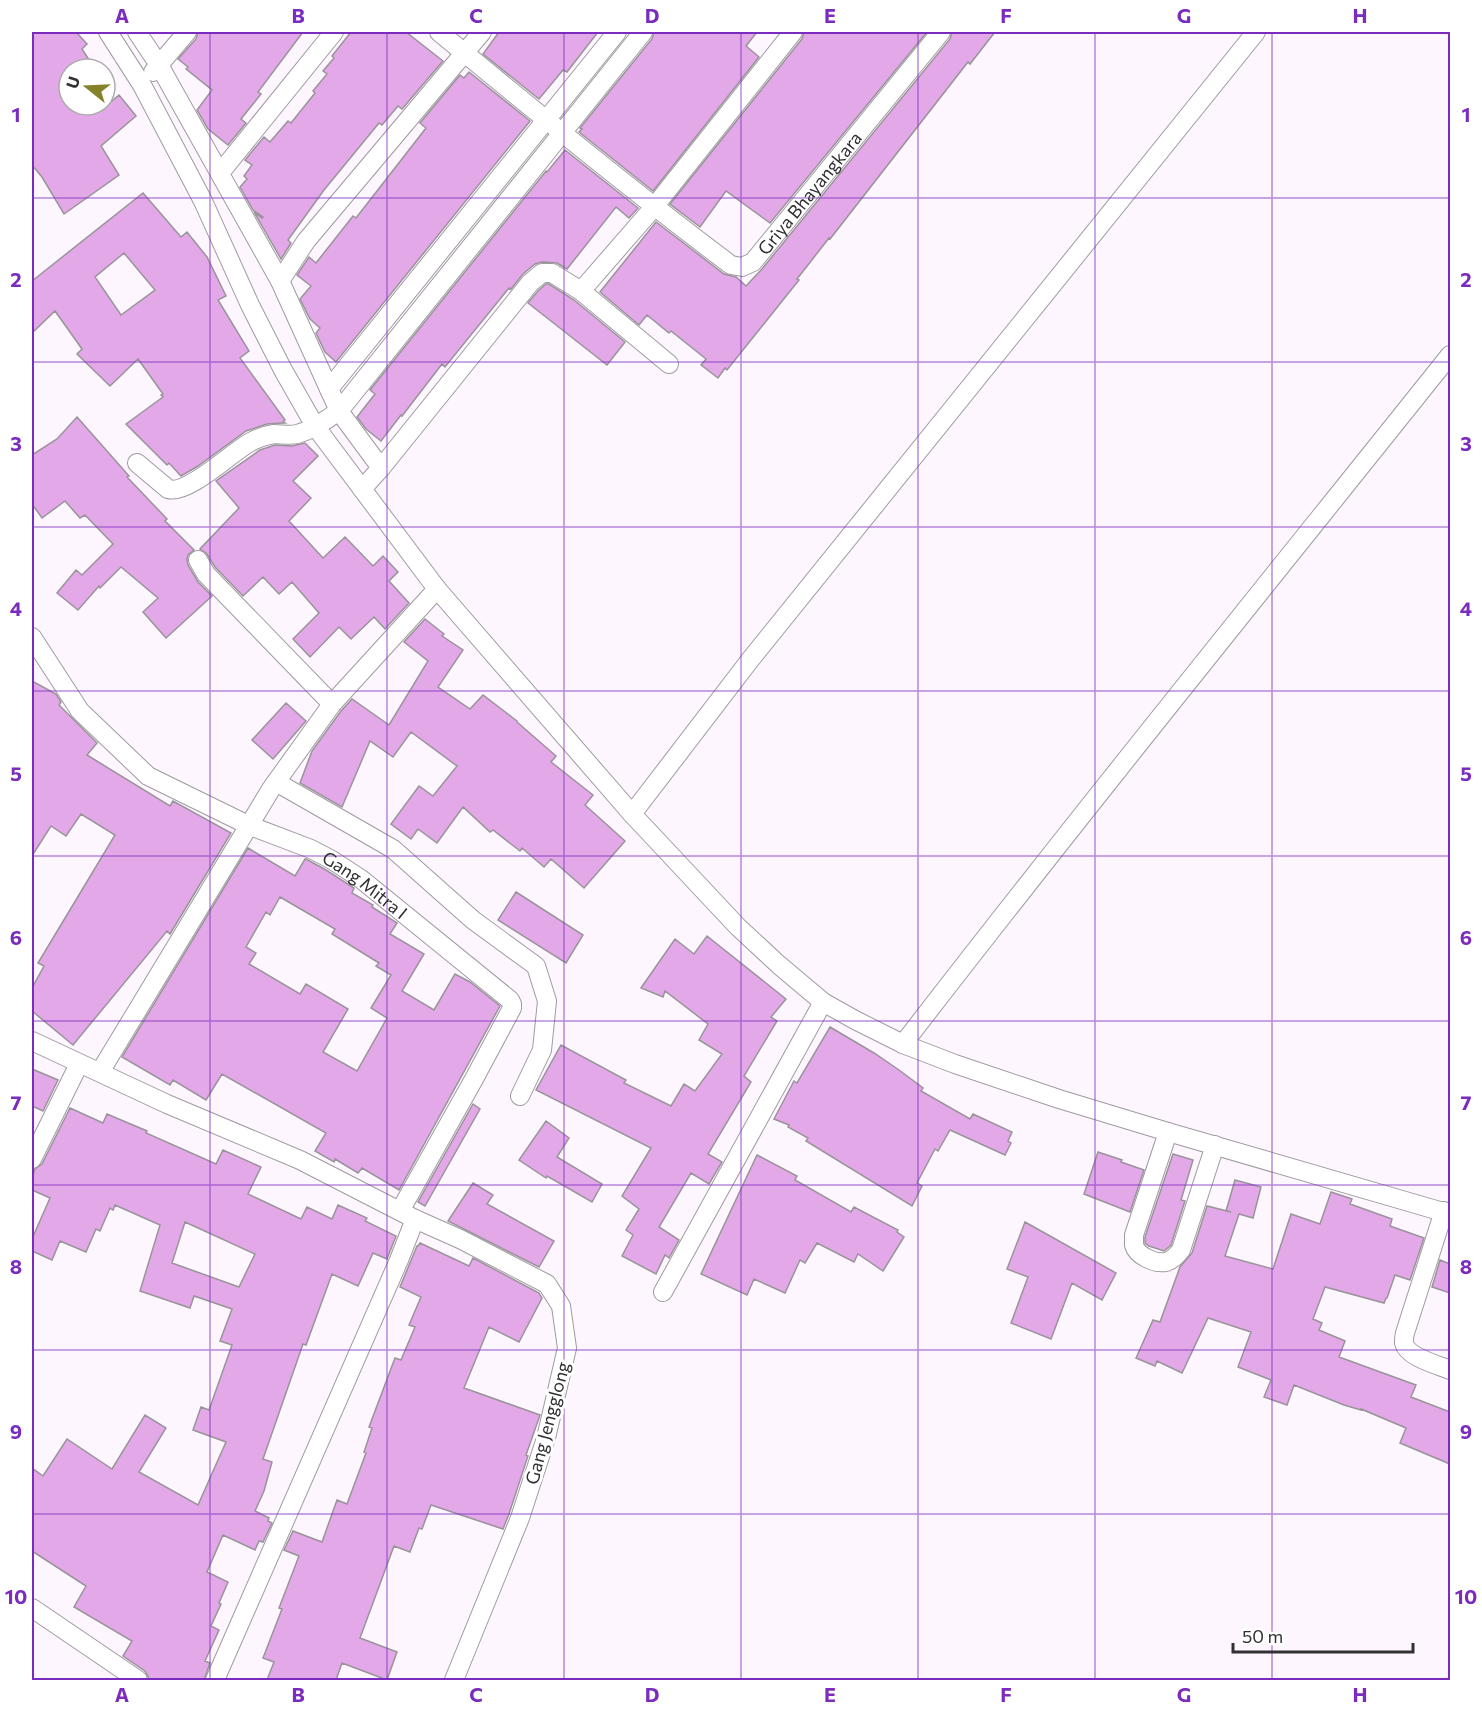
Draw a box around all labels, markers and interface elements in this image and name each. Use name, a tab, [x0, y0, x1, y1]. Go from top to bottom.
text: A	[115, 3, 129, 27]
text: B	[291, 3, 305, 27]
text: C	[469, 3, 483, 27]
text: D	[645, 3, 659, 27]
text: E	[824, 3, 836, 27]
text: F	[1000, 3, 1012, 27]
text: G	[1177, 3, 1191, 27]
text: H	[1353, 3, 1368, 27]
north arrow	[57, 57, 117, 117]
text: U	[61, 74, 83, 91]
text: 1	[11, 102, 21, 126]
text: 1	[1461, 102, 1471, 126]
street label: Griya Bhayangkara	[753, 127, 866, 259]
text: 2	[10, 267, 22, 291]
text: 2	[1460, 267, 1472, 291]
text: 3	[10, 431, 22, 455]
text: 3	[1460, 431, 1472, 455]
text: 4	[10, 596, 22, 620]
text: 4	[1460, 596, 1472, 620]
text: 5	[10, 761, 22, 785]
text: 5	[1460, 761, 1472, 785]
street label: Gang Mitra I	[319, 846, 412, 923]
text: 6	[10, 925, 22, 949]
text: 6	[1460, 925, 1472, 949]
text: 7	[11, 1090, 22, 1114]
text: 7	[1461, 1090, 1472, 1114]
text: 8	[10, 1254, 22, 1278]
text: 8	[1460, 1254, 1472, 1278]
street label: Gang Jengglong	[520, 1359, 574, 1487]
text: 9	[10, 1419, 22, 1443]
text: 9	[1460, 1419, 1472, 1443]
text: 10	[5, 1584, 27, 1608]
text: 10	[1455, 1584, 1477, 1608]
scale bar	[1233, 1616, 1413, 1654]
text: 50 m	[1242, 1625, 1283, 1647]
text: A	[115, 1682, 129, 1706]
text: B	[291, 1682, 305, 1706]
text: C	[469, 1682, 483, 1706]
text: D	[645, 1682, 659, 1706]
text: E	[824, 1682, 836, 1706]
text: F	[1000, 1682, 1012, 1706]
text: G	[1177, 1682, 1191, 1706]
text: H	[1353, 1682, 1368, 1706]

